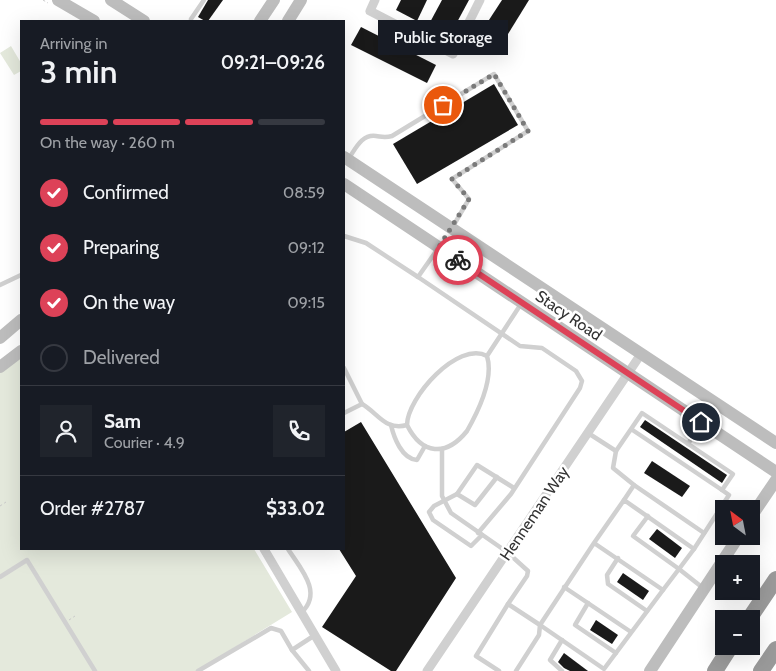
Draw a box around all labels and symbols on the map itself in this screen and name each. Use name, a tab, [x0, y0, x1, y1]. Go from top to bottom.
callout: Public Storage	[378, 20, 508, 55]
pin	[422, 84, 464, 126]
courier	[433, 235, 483, 285]
street label: Stacy Road	[532, 286, 605, 344]
pin	[680, 401, 722, 443]
street label: Henneman Way	[496, 463, 573, 564]
north arrow	[715, 500, 760, 545]

